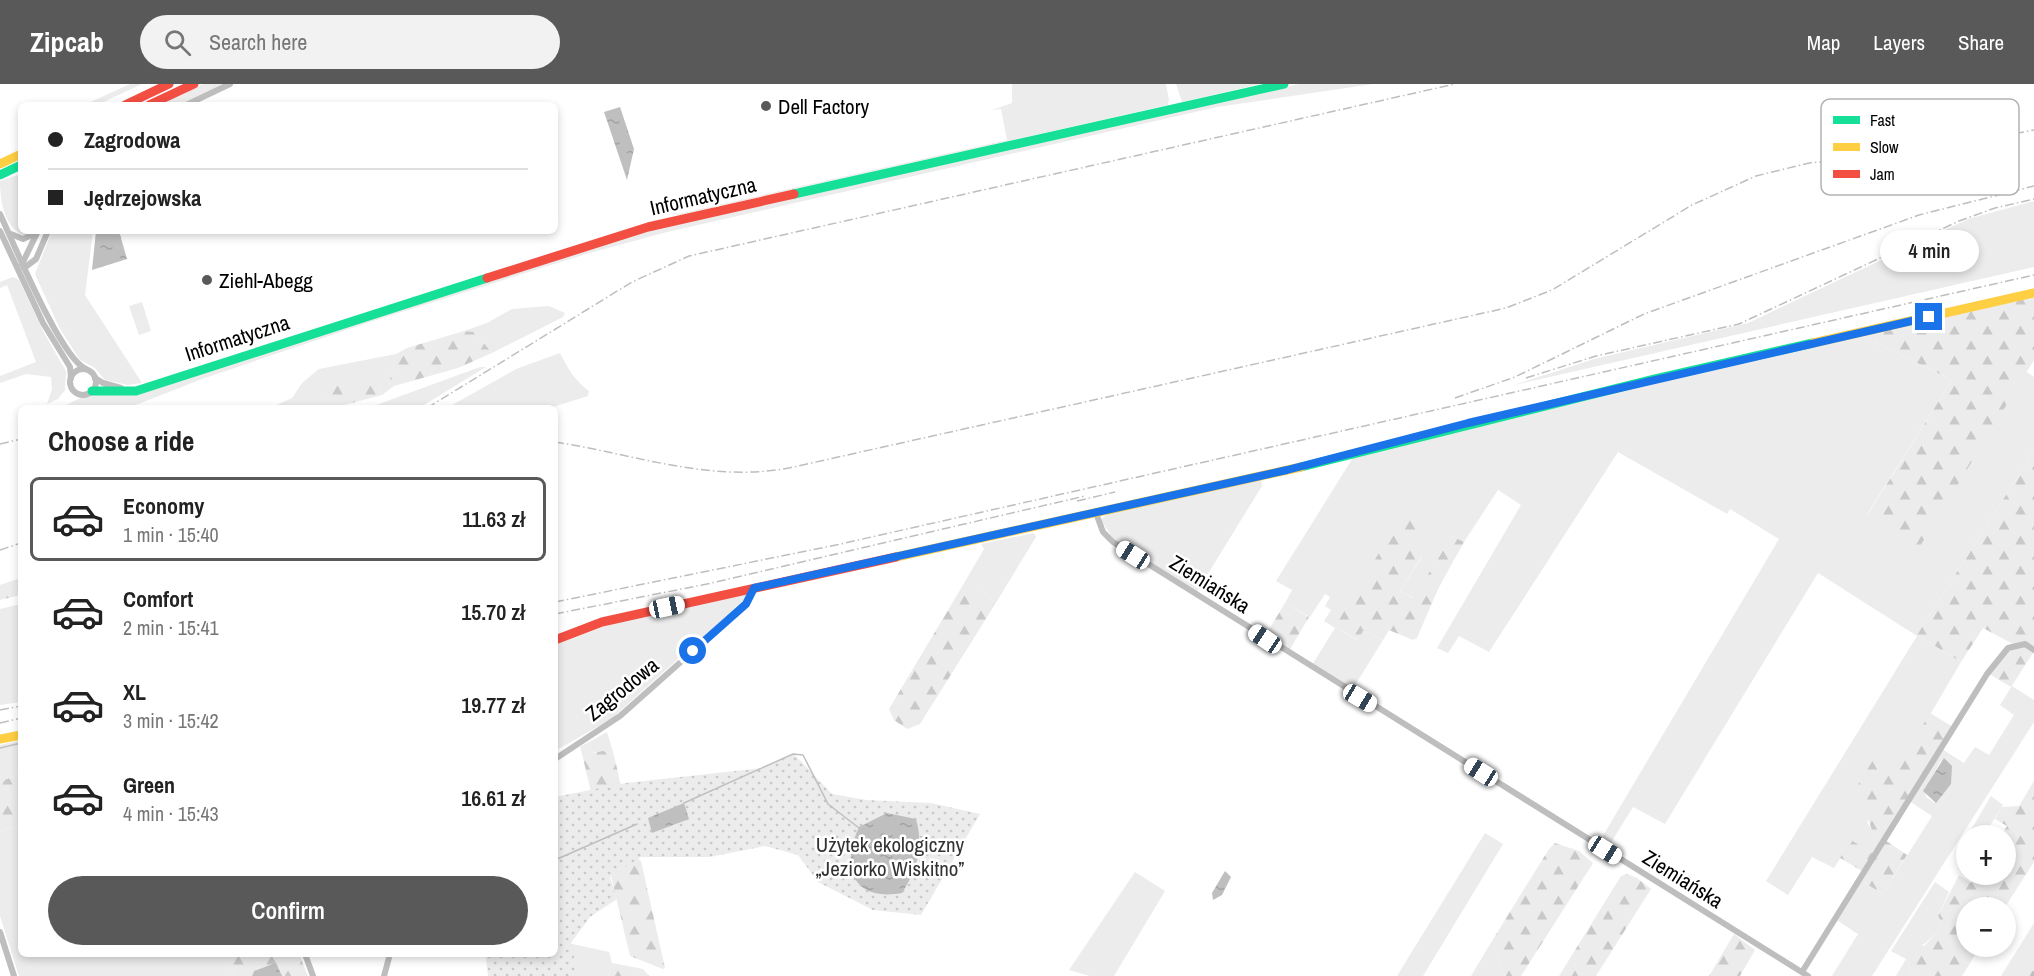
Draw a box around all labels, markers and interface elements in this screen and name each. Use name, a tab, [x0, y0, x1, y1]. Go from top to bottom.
search box	[140, 15, 560, 69]
text: Zipcab	[30, 23, 104, 61]
icon: search	[161, 26, 194, 59]
text: Search here	[209, 27, 307, 57]
text: Map	[1807, 28, 1840, 57]
text: Layers	[1873, 28, 1925, 57]
text: Share	[1958, 28, 2004, 57]
place label: Dell Factory	[778, 92, 869, 121]
marker: Dell Factory	[759, 99, 773, 113]
legend	[1821, 99, 2019, 195]
text: Fast	[1870, 109, 1895, 131]
text: Zagrodowa	[84, 125, 180, 155]
text: Slow	[1870, 136, 1899, 158]
text: Jam	[1870, 163, 1895, 185]
street label: Informatyczna	[647, 170, 759, 222]
text: Jędrzejowska	[84, 183, 201, 213]
callout: 4 min	[1880, 230, 1978, 272]
text: 4 min	[1908, 237, 1951, 264]
place label: Ziehl-Abegg	[219, 266, 313, 295]
marker: Ziehl-Abegg	[200, 273, 214, 287]
route end	[1915, 303, 1942, 330]
street label: Informatyczna	[181, 307, 293, 369]
text: Choose a ride	[48, 423, 194, 459]
text: Economy	[123, 491, 204, 521]
icon: car	[51, 492, 105, 546]
text: 11.63 zł	[462, 504, 525, 534]
text: 1 min · 15:40	[123, 521, 219, 548]
car	[1113, 538, 1153, 572]
street label: Ziemiańska	[1164, 548, 1256, 620]
text: Comfort	[123, 584, 193, 614]
icon: car	[51, 585, 105, 639]
car	[648, 594, 686, 620]
text: 15.70 zł	[461, 597, 525, 627]
text: 2 min · 15:41	[123, 614, 219, 641]
car	[1245, 621, 1285, 657]
route start	[679, 637, 706, 664]
street label: Zagrodowa	[579, 650, 665, 727]
text: XL	[123, 677, 146, 707]
icon: car	[51, 678, 105, 732]
car	[1340, 681, 1380, 715]
text: 19.77 zł	[461, 690, 525, 720]
text: 3 min · 15:42	[123, 707, 219, 734]
car	[1461, 755, 1501, 789]
text: Green	[123, 770, 175, 800]
icon: car	[51, 771, 105, 825]
text: 16.61 zł	[461, 783, 525, 813]
text: 4 min · 15:43	[123, 800, 219, 827]
map controls	[1956, 825, 2016, 957]
button: +	[1956, 825, 2016, 885]
park label: Użytek ekologiczny „Jeziorko Wiskitno”	[816, 830, 965, 883]
car	[1585, 833, 1625, 867]
street label: Ziemiańska	[1637, 843, 1729, 915]
button: Confirm	[48, 876, 528, 945]
button: −	[1956, 897, 2016, 957]

